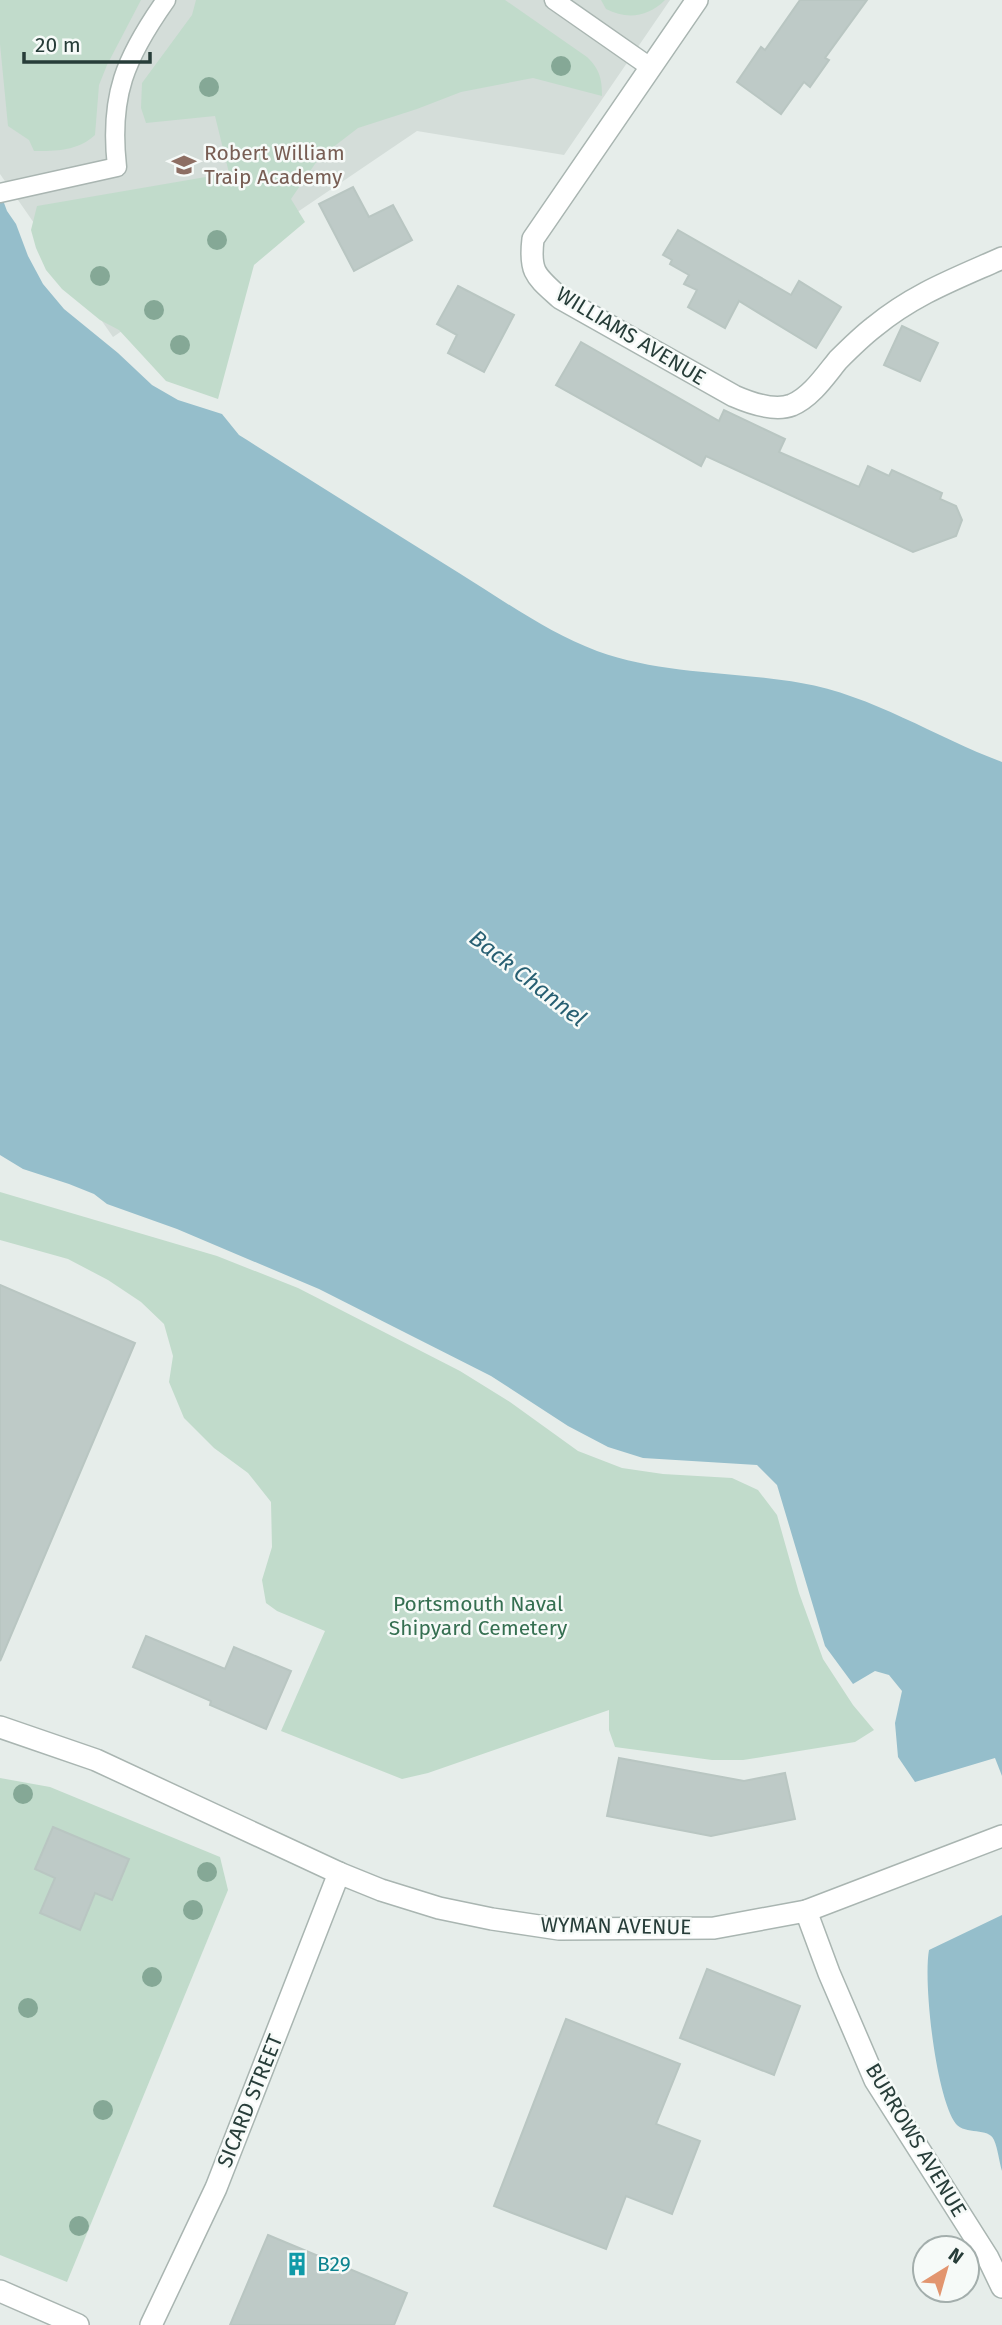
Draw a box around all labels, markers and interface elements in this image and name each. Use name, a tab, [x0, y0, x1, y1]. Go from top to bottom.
scale bar	[24, 21, 150, 65]
text: 20 m	[35, 32, 81, 58]
place label: Robert William Traip Academy	[204, 140, 345, 190]
school or university icon: Robert William Traip Academy	[170, 151, 198, 179]
street label: WILLIAMS AVENUE	[552, 281, 710, 391]
water label: Back Channel	[464, 924, 592, 1032]
park label: Portsmouth Naval Shipyard Cemetery	[389, 1591, 568, 1641]
street label: WYMAN AVENUE	[540, 1912, 692, 1940]
street label: SICARD STREET	[212, 2031, 289, 2171]
street label: BURROWS AVENUE	[860, 2058, 972, 2222]
north arrow	[911, 2234, 981, 2304]
text: N	[944, 2243, 968, 2269]
building icon: B29	[283, 2250, 311, 2278]
place label: B29	[317, 2251, 351, 2277]

